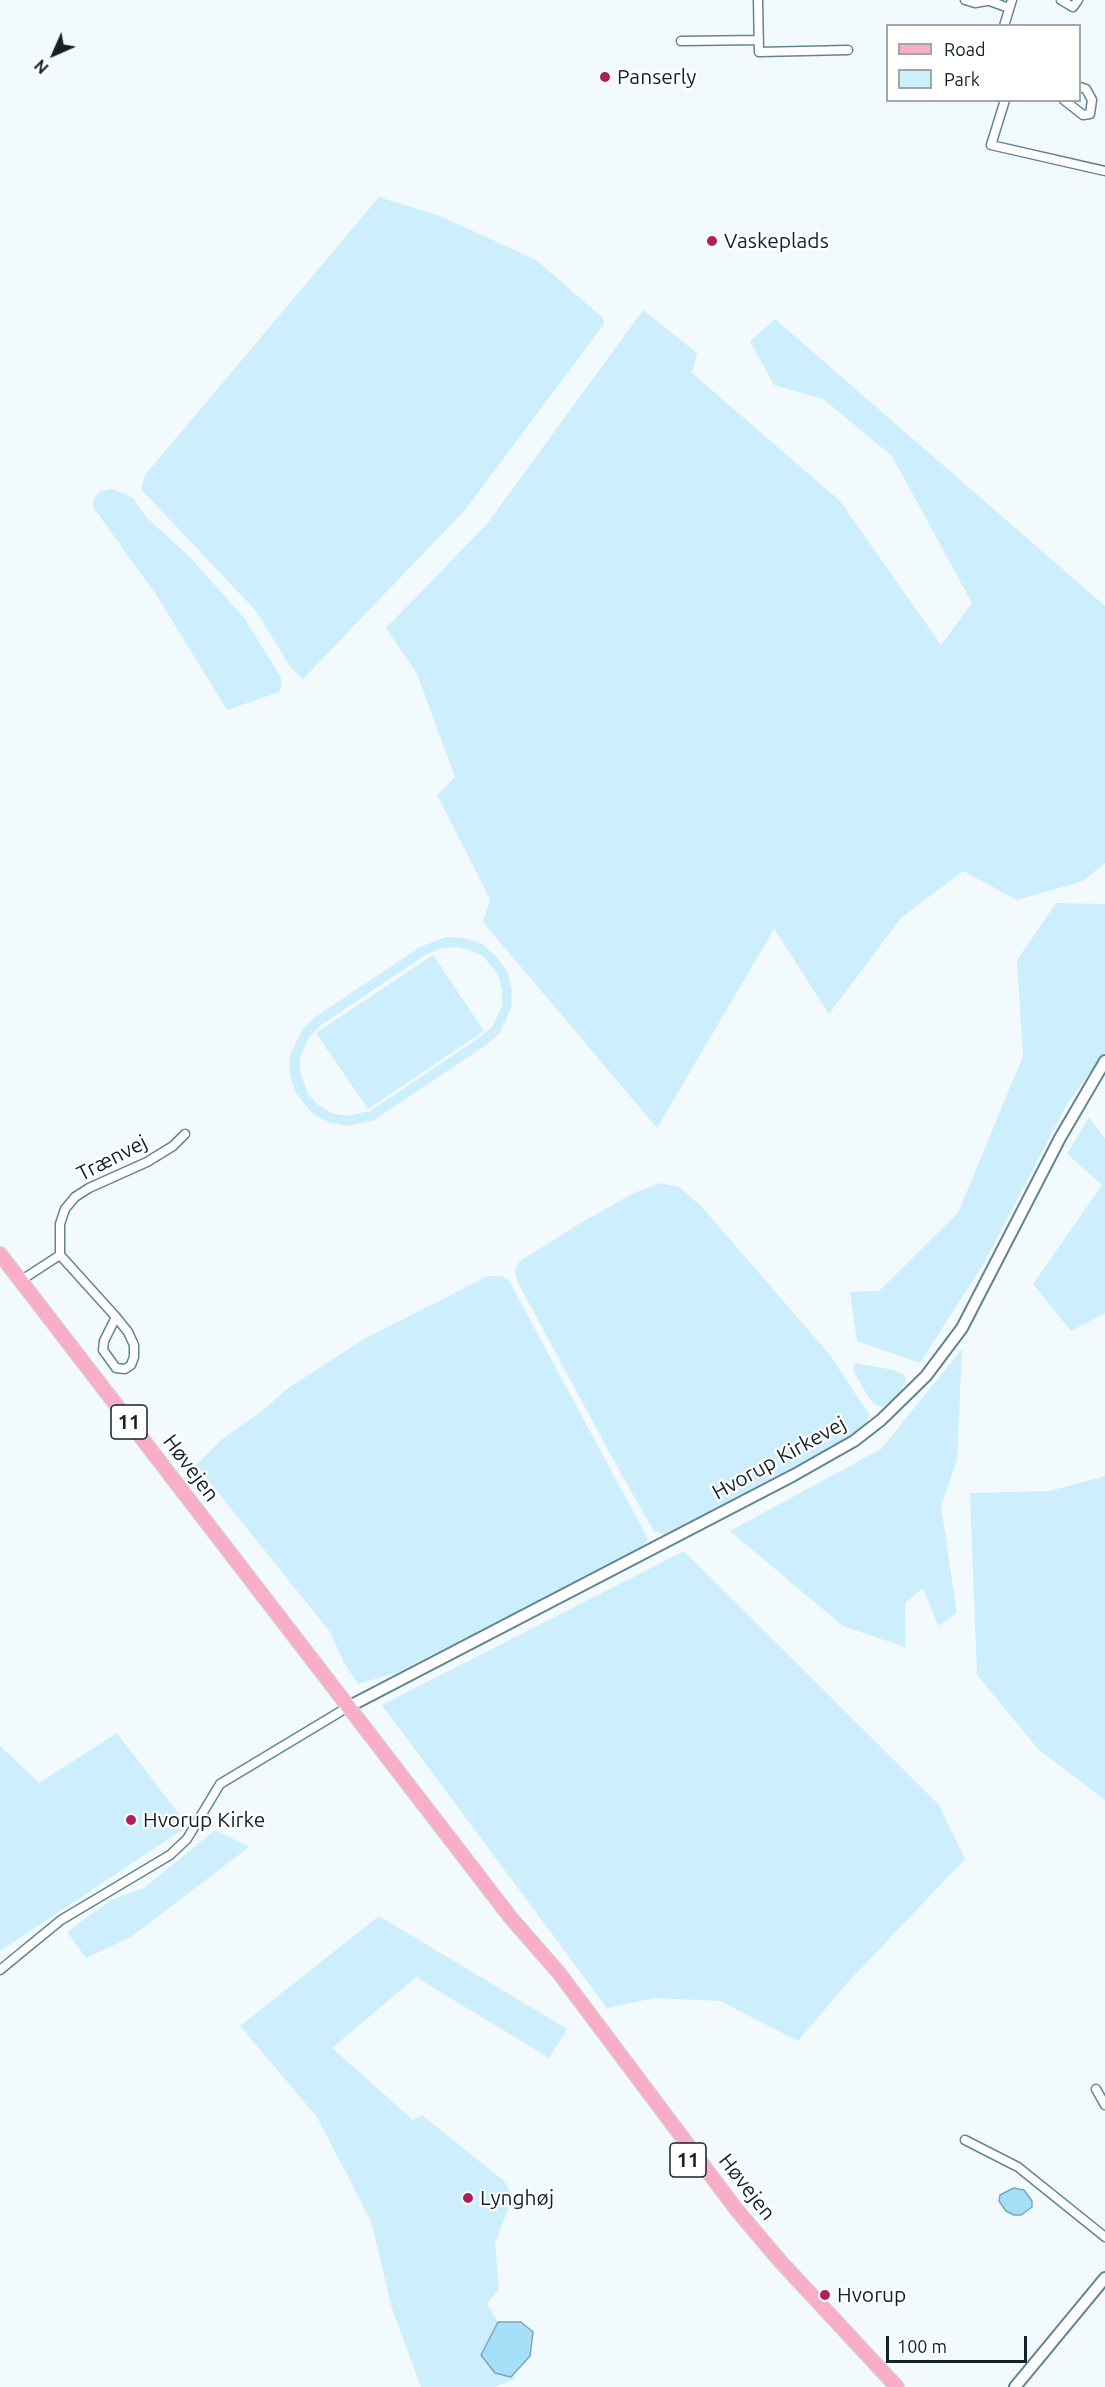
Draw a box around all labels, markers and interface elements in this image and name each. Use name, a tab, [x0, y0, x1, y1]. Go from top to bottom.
north arrow	[24, 24, 84, 84]
legend	[886, 24, 1081, 102]
text: Road	[944, 39, 986, 59]
text: N	[31, 56, 52, 77]
place label: Panserly	[617, 64, 696, 90]
text: Park	[944, 69, 980, 89]
marker: Panserly	[598, 70, 612, 84]
place label: Vaskeplads	[724, 228, 829, 254]
marker: Vaskeplads	[705, 234, 719, 248]
street label: Trænvej	[73, 1130, 151, 1186]
road number: 11	[111, 1405, 147, 1439]
street label: Hvorup Kirkevej	[708, 1411, 850, 1505]
street label: Høvejen	[158, 1430, 224, 1506]
place label: Hvorup Kirke	[143, 1807, 265, 1833]
marker: Hvorup Kirke	[124, 1813, 138, 1827]
road number: 11	[670, 2143, 706, 2177]
street label: Høvejen	[713, 2149, 781, 2225]
place label: Lynghøj	[480, 2185, 554, 2211]
marker: Lynghøj	[461, 2191, 475, 2205]
place label: Hvorup	[837, 2282, 906, 2308]
marker: Hvorup	[818, 2288, 832, 2302]
scale bar	[889, 2324, 1030, 2362]
text: 100 m	[897, 2336, 947, 2356]

